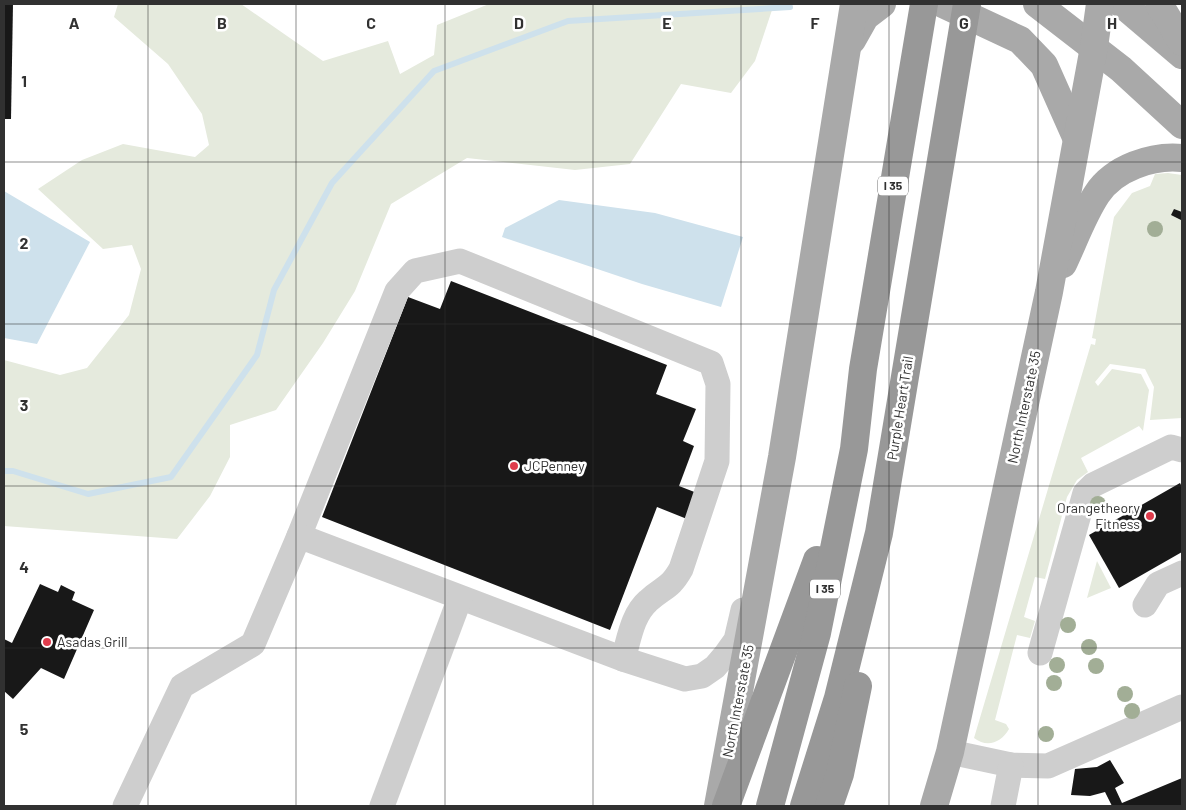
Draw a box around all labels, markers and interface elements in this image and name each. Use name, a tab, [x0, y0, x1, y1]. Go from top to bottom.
text: A	[69, 13, 80, 32]
text: B	[217, 13, 227, 32]
text: C	[366, 13, 376, 32]
text: D	[514, 13, 524, 32]
text: E	[662, 13, 672, 32]
text: F	[811, 13, 820, 32]
text: G	[959, 13, 969, 32]
text: H	[1107, 13, 1117, 32]
text: 1	[21, 71, 27, 90]
road number: I 35	[878, 177, 908, 196]
text: 2	[20, 233, 29, 252]
street label: North Interstate 35	[1003, 349, 1044, 465]
street label: Purple Heart Trail	[883, 355, 916, 461]
text: 3	[20, 395, 28, 414]
place label: JCPenney	[524, 457, 585, 474]
marker: JCPenney	[508, 460, 520, 472]
place label: Orangetheory Fitness	[1057, 499, 1141, 532]
marker: Orangetheory Fitness	[1144, 510, 1156, 522]
text: 4	[19, 557, 29, 576]
road number: I 35	[810, 580, 840, 598]
place label: Asadas Grill	[57, 633, 127, 650]
marker: Asadas Grill	[41, 636, 53, 648]
street label: North Interstate 35	[718, 643, 757, 759]
text: 5	[20, 719, 29, 738]

